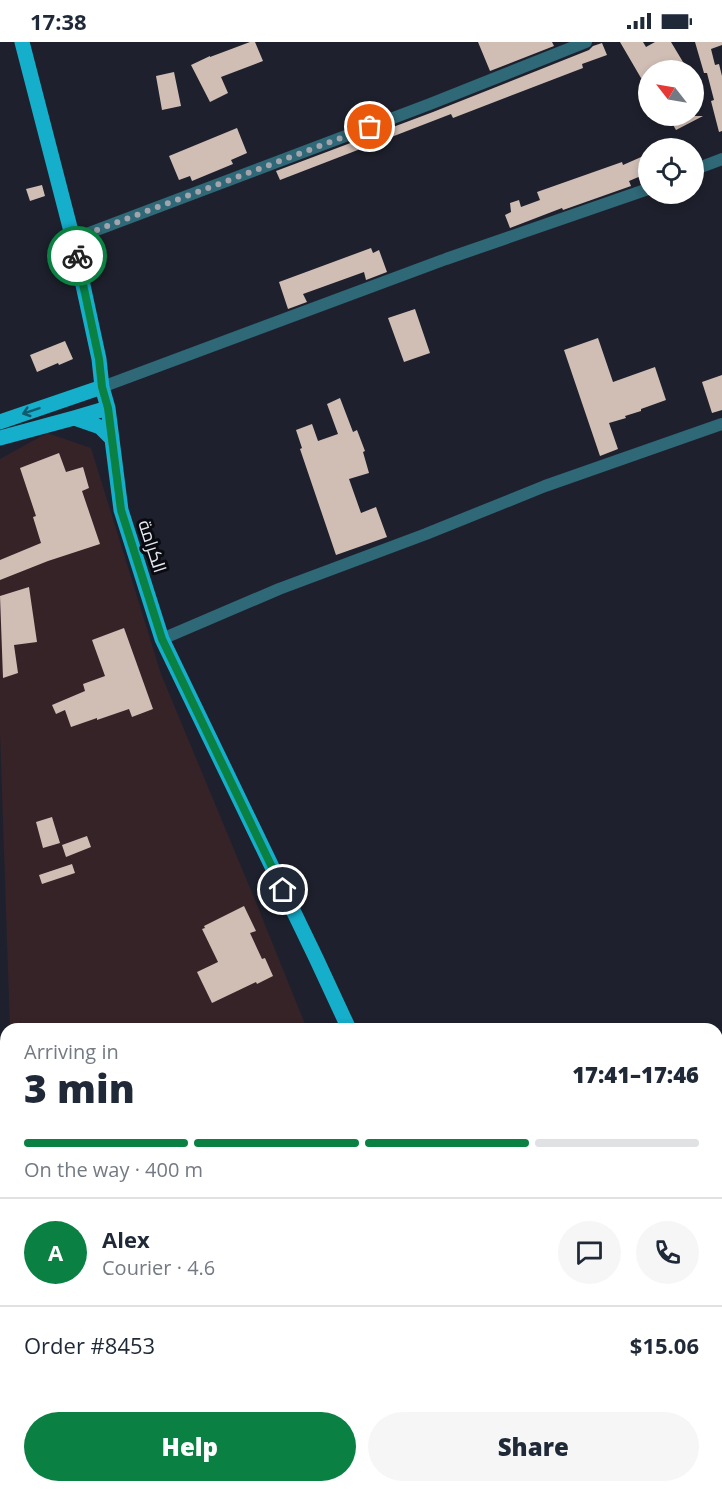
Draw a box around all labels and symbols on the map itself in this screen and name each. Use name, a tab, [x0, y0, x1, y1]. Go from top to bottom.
north arrow	[638, 60, 704, 126]
pin	[344, 101, 395, 152]
courier	[47, 226, 107, 286]
one-way arrow	[22, 407, 41, 418]
street label: الكرامة	[133, 517, 173, 575]
pin	[257, 864, 308, 915]

